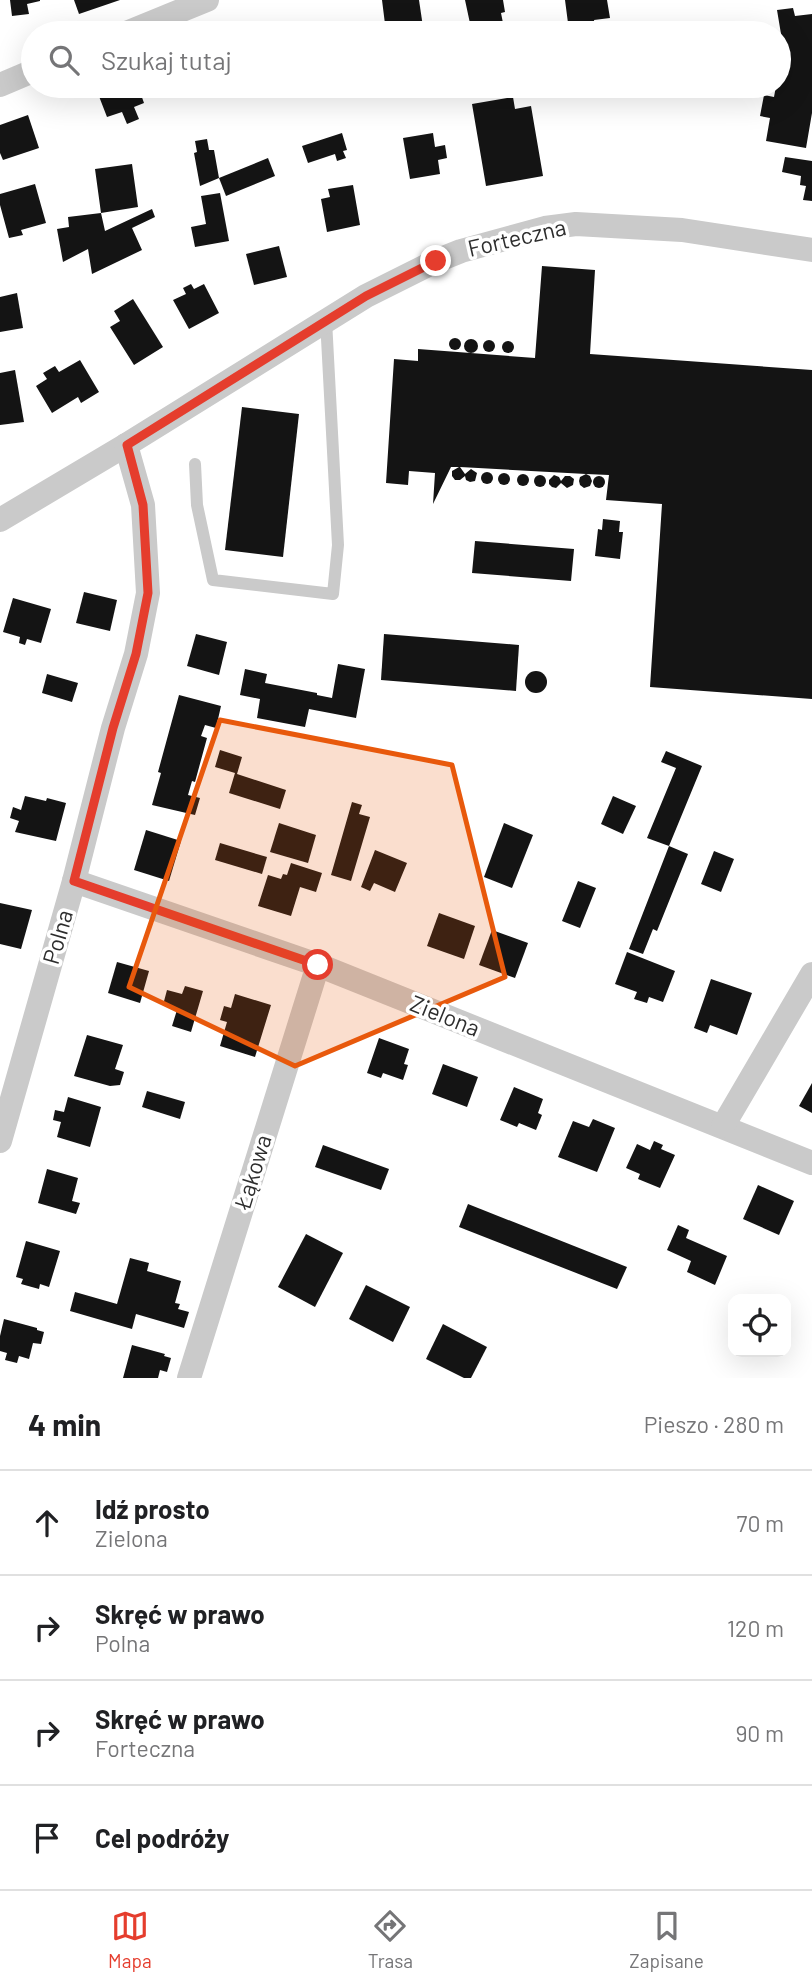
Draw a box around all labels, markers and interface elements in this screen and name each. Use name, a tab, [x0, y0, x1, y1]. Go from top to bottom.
search box	[21, 21, 791, 98]
icon: search	[45, 41, 83, 79]
text: Szukaj tutaj	[101, 44, 232, 75]
street label: Forteczna	[465, 212, 569, 262]
route end	[420, 245, 451, 276]
street label: Polna	[36, 906, 78, 967]
route start	[302, 949, 333, 980]
street label: Zielona	[406, 988, 484, 1042]
street label: Łąkowa	[227, 1131, 277, 1213]
map controls	[728, 1294, 791, 1357]
button: locate	[728, 1294, 791, 1357]
text: 4 min	[28, 1406, 101, 1442]
text: Pieszo · 280 m	[644, 1410, 784, 1438]
text: Idź prosto	[95, 1493, 210, 1524]
icon: ahead	[28, 1504, 66, 1542]
text: 70 m	[737, 1509, 784, 1537]
text: Zielona	[95, 1524, 168, 1552]
text: Skręć w prawo	[95, 1598, 265, 1629]
icon: right	[28, 1609, 66, 1647]
text: 120 m	[727, 1614, 784, 1642]
text: Polna	[95, 1629, 150, 1657]
text: Skręć w prawo	[95, 1703, 265, 1734]
icon: right	[28, 1714, 66, 1752]
text: 90 m	[735, 1719, 784, 1747]
text: Forteczna	[95, 1734, 195, 1762]
icon: arrive	[28, 1819, 66, 1857]
text: Cel podróży	[95, 1822, 229, 1853]
tab: Mapa	[108, 1907, 152, 1972]
tab: Trasa	[368, 1907, 413, 1972]
tab: Zapisane	[629, 1907, 704, 1972]

